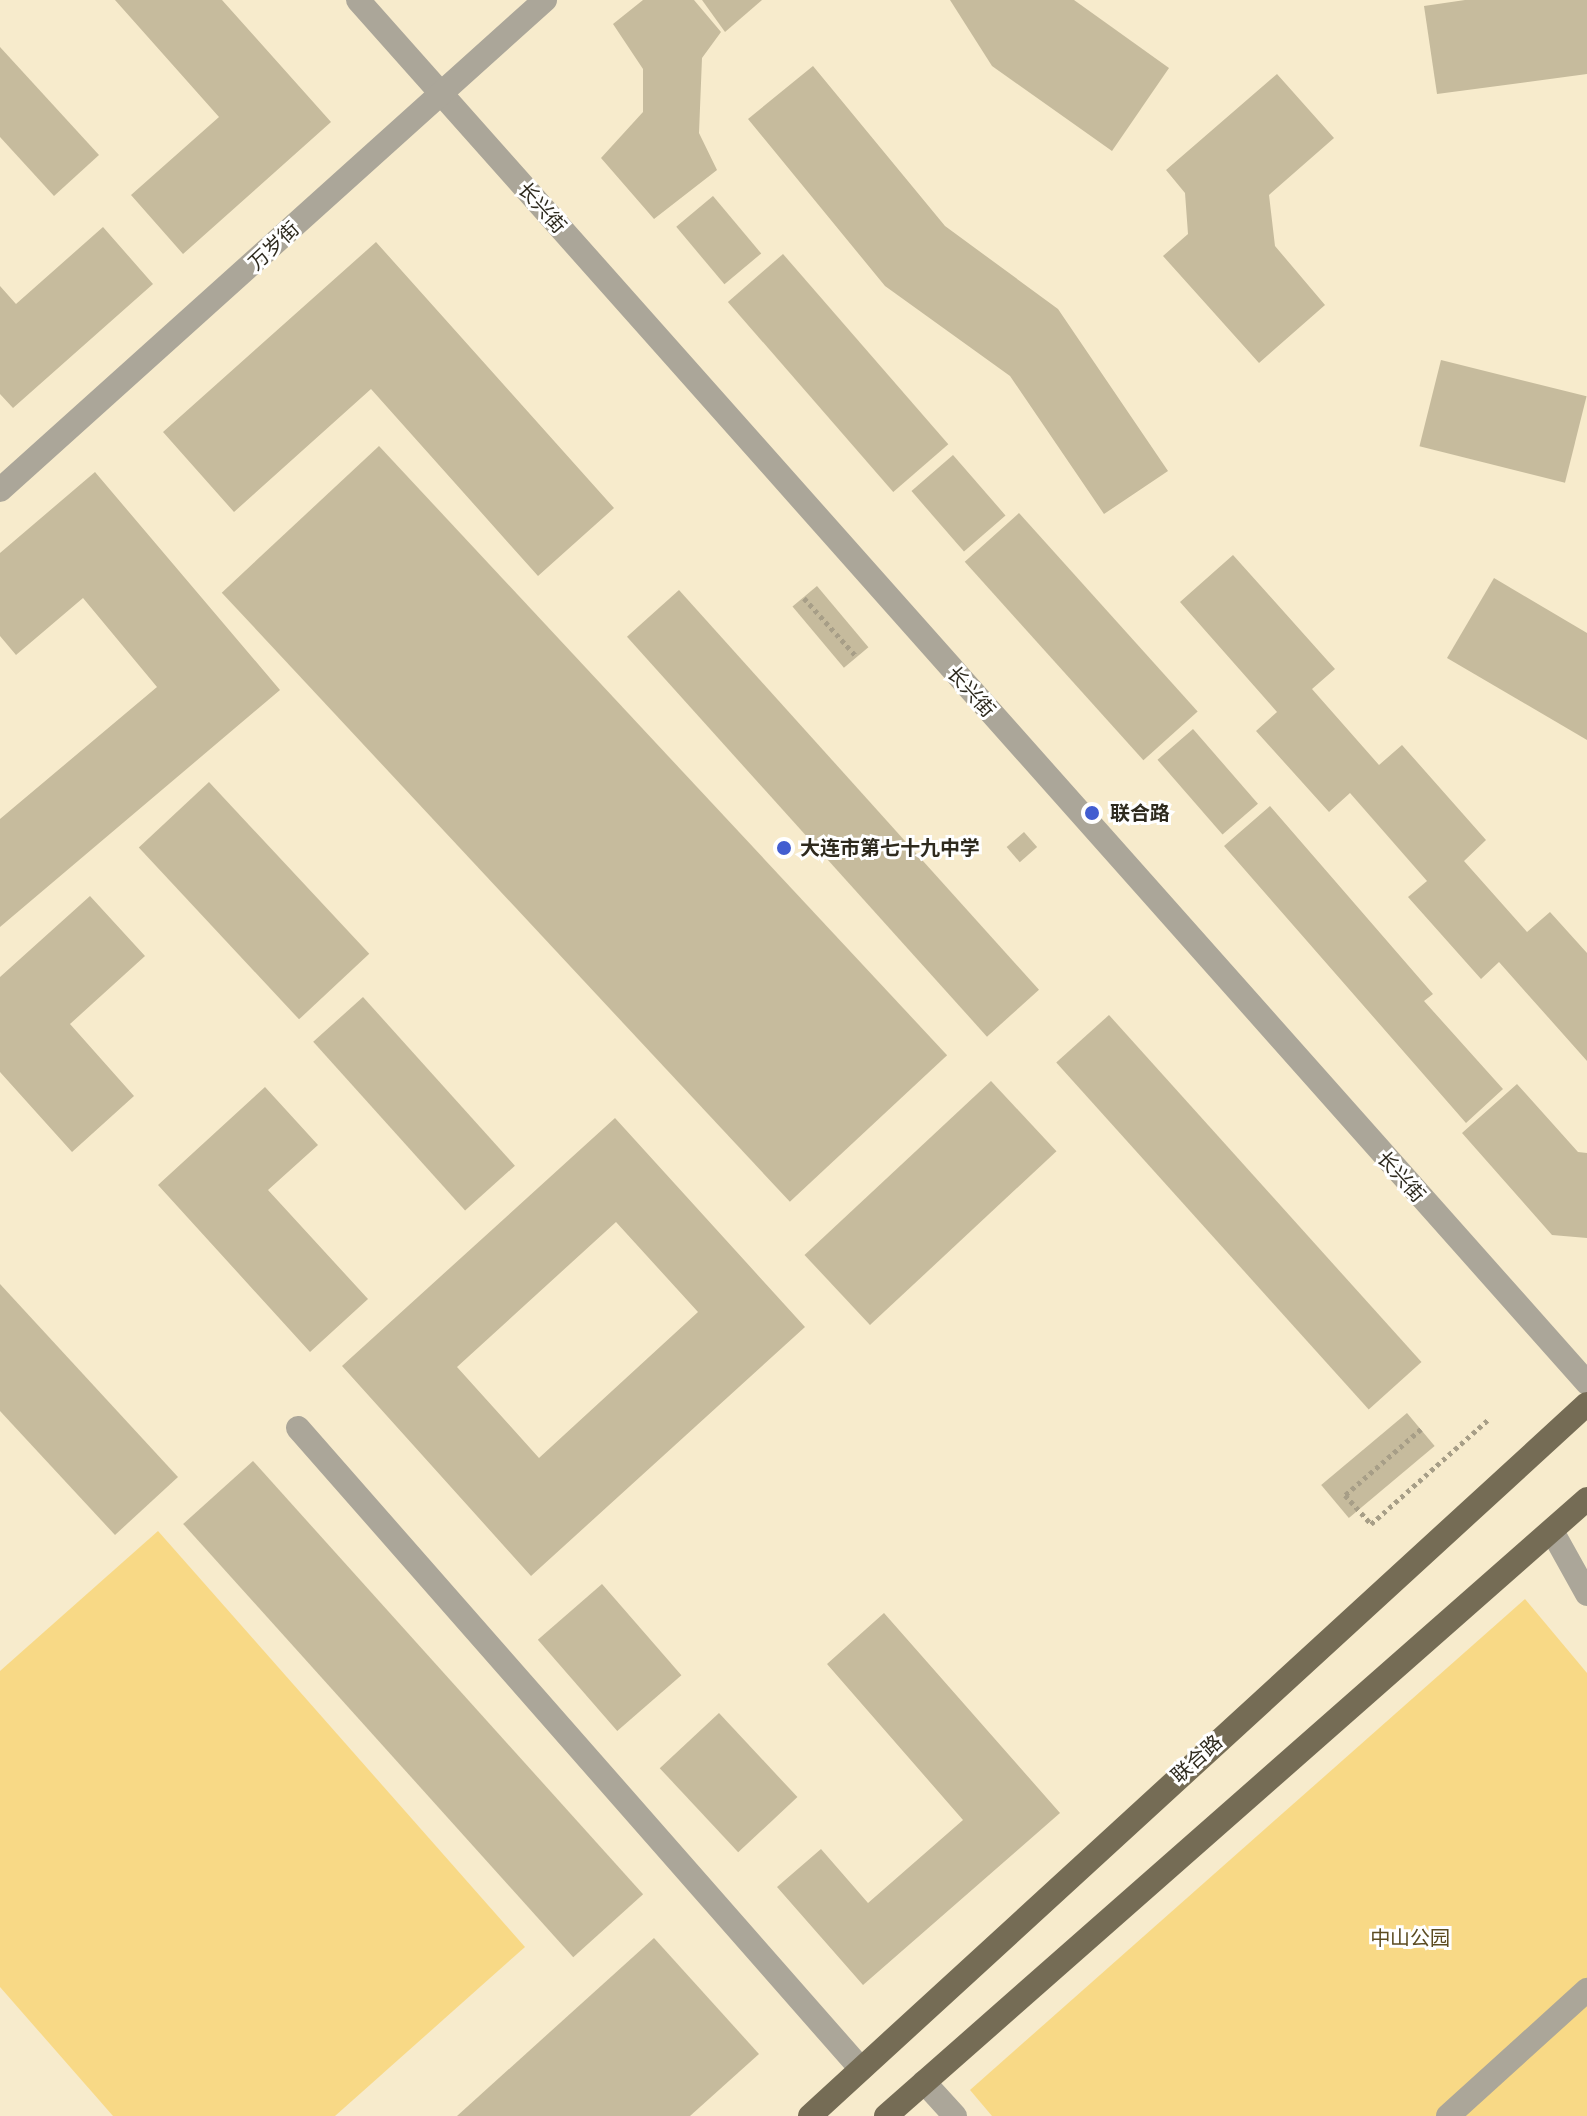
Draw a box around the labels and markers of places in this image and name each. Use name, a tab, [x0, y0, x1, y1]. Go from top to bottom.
place label: 联合路	[1110, 801, 1170, 825]
marker: 联合路	[1081, 802, 1103, 824]
place label: 大连市第七十九中学	[800, 836, 980, 860]
marker: 大连市第七十九中学	[775, 839, 793, 857]

